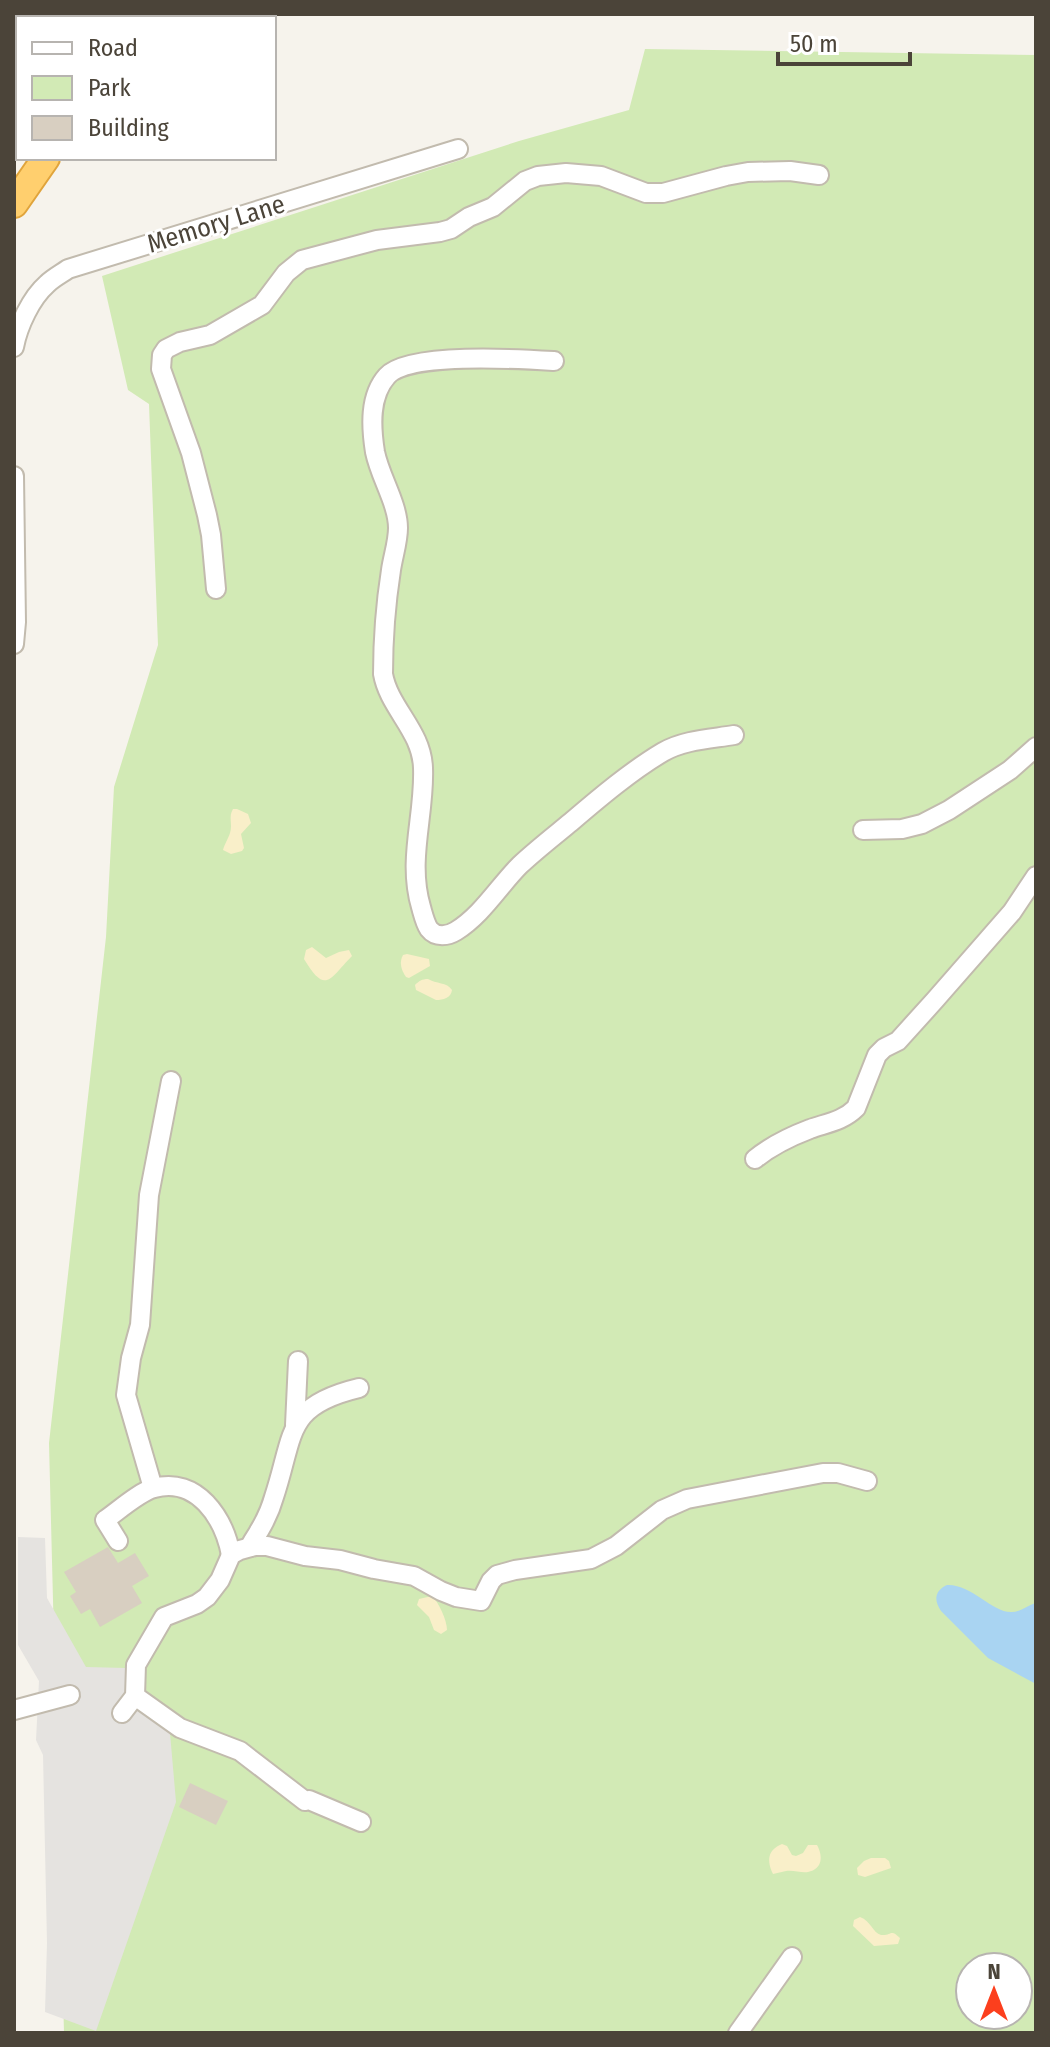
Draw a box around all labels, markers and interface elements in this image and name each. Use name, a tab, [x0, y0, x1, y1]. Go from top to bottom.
legend	[16, 16, 276, 160]
scale bar	[778, 16, 910, 66]
text: 50 m	[790, 30, 838, 58]
text: Road	[88, 34, 138, 62]
text: Park	[88, 74, 131, 102]
text: Building	[88, 114, 170, 142]
street label: Memory Lane	[143, 188, 289, 260]
north arrow	[954, 1951, 1034, 2031]
text: N	[987, 1958, 1001, 1985]

